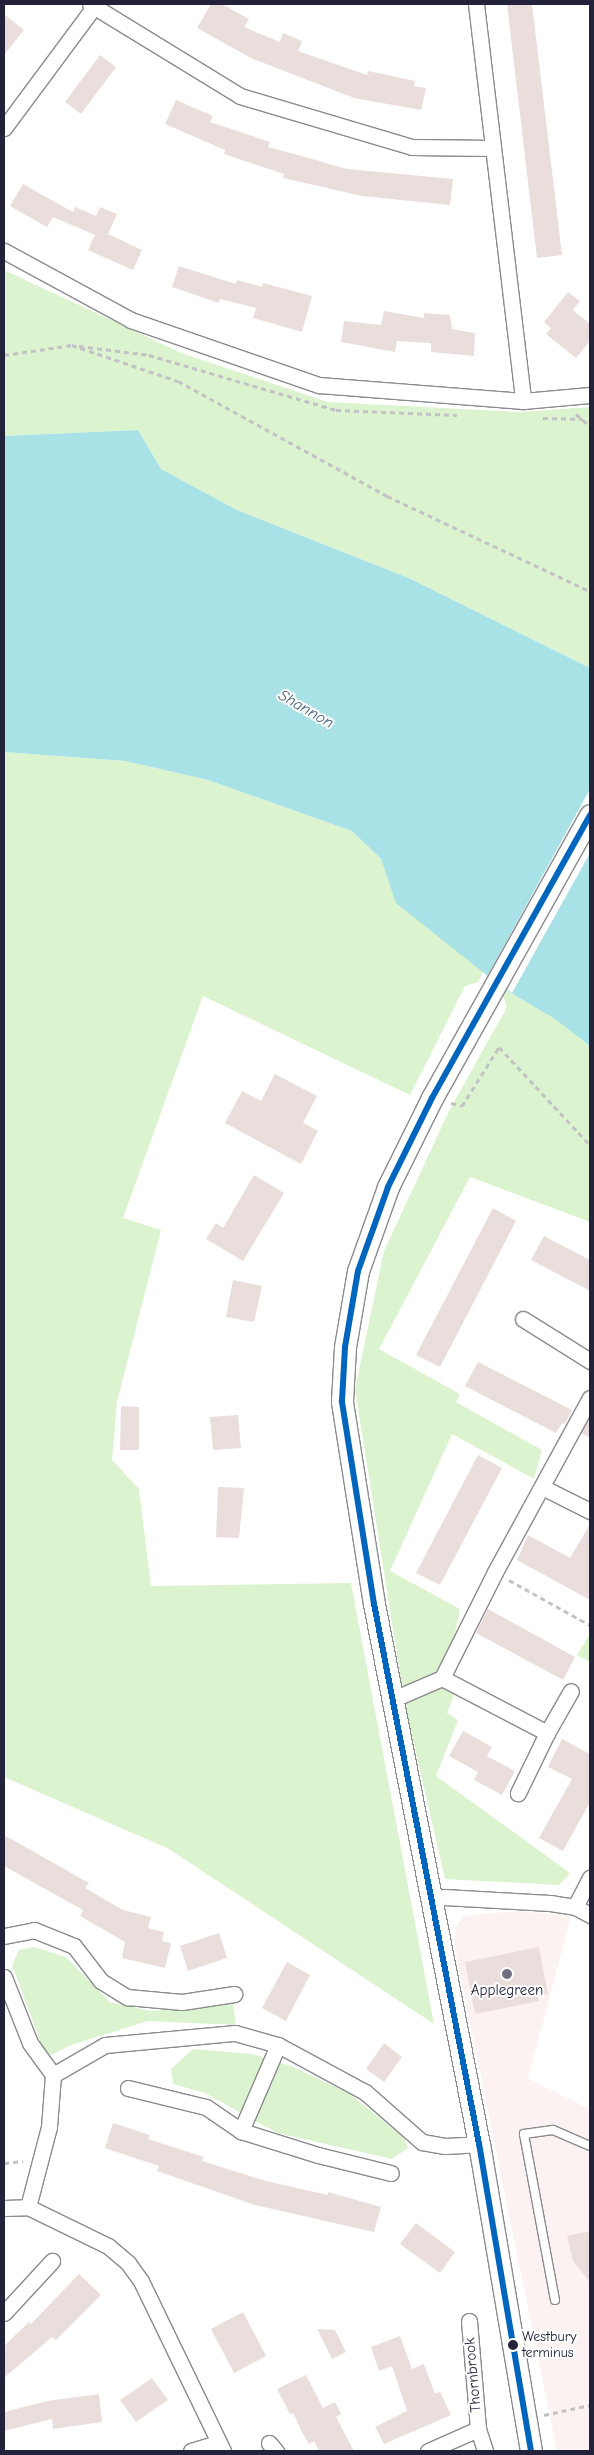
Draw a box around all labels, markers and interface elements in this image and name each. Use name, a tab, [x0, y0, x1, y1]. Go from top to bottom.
water label: Shannon	[275, 686, 337, 732]
marker: Applegreen	[501, 1968, 513, 1980]
place label: Applegreen	[471, 1982, 543, 2000]
place label: Westbury terminus	[522, 2329, 576, 2362]
street label: Thornbrook	[461, 2337, 485, 2413]
marker: Westbury terminus	[508, 2340, 518, 2350]

